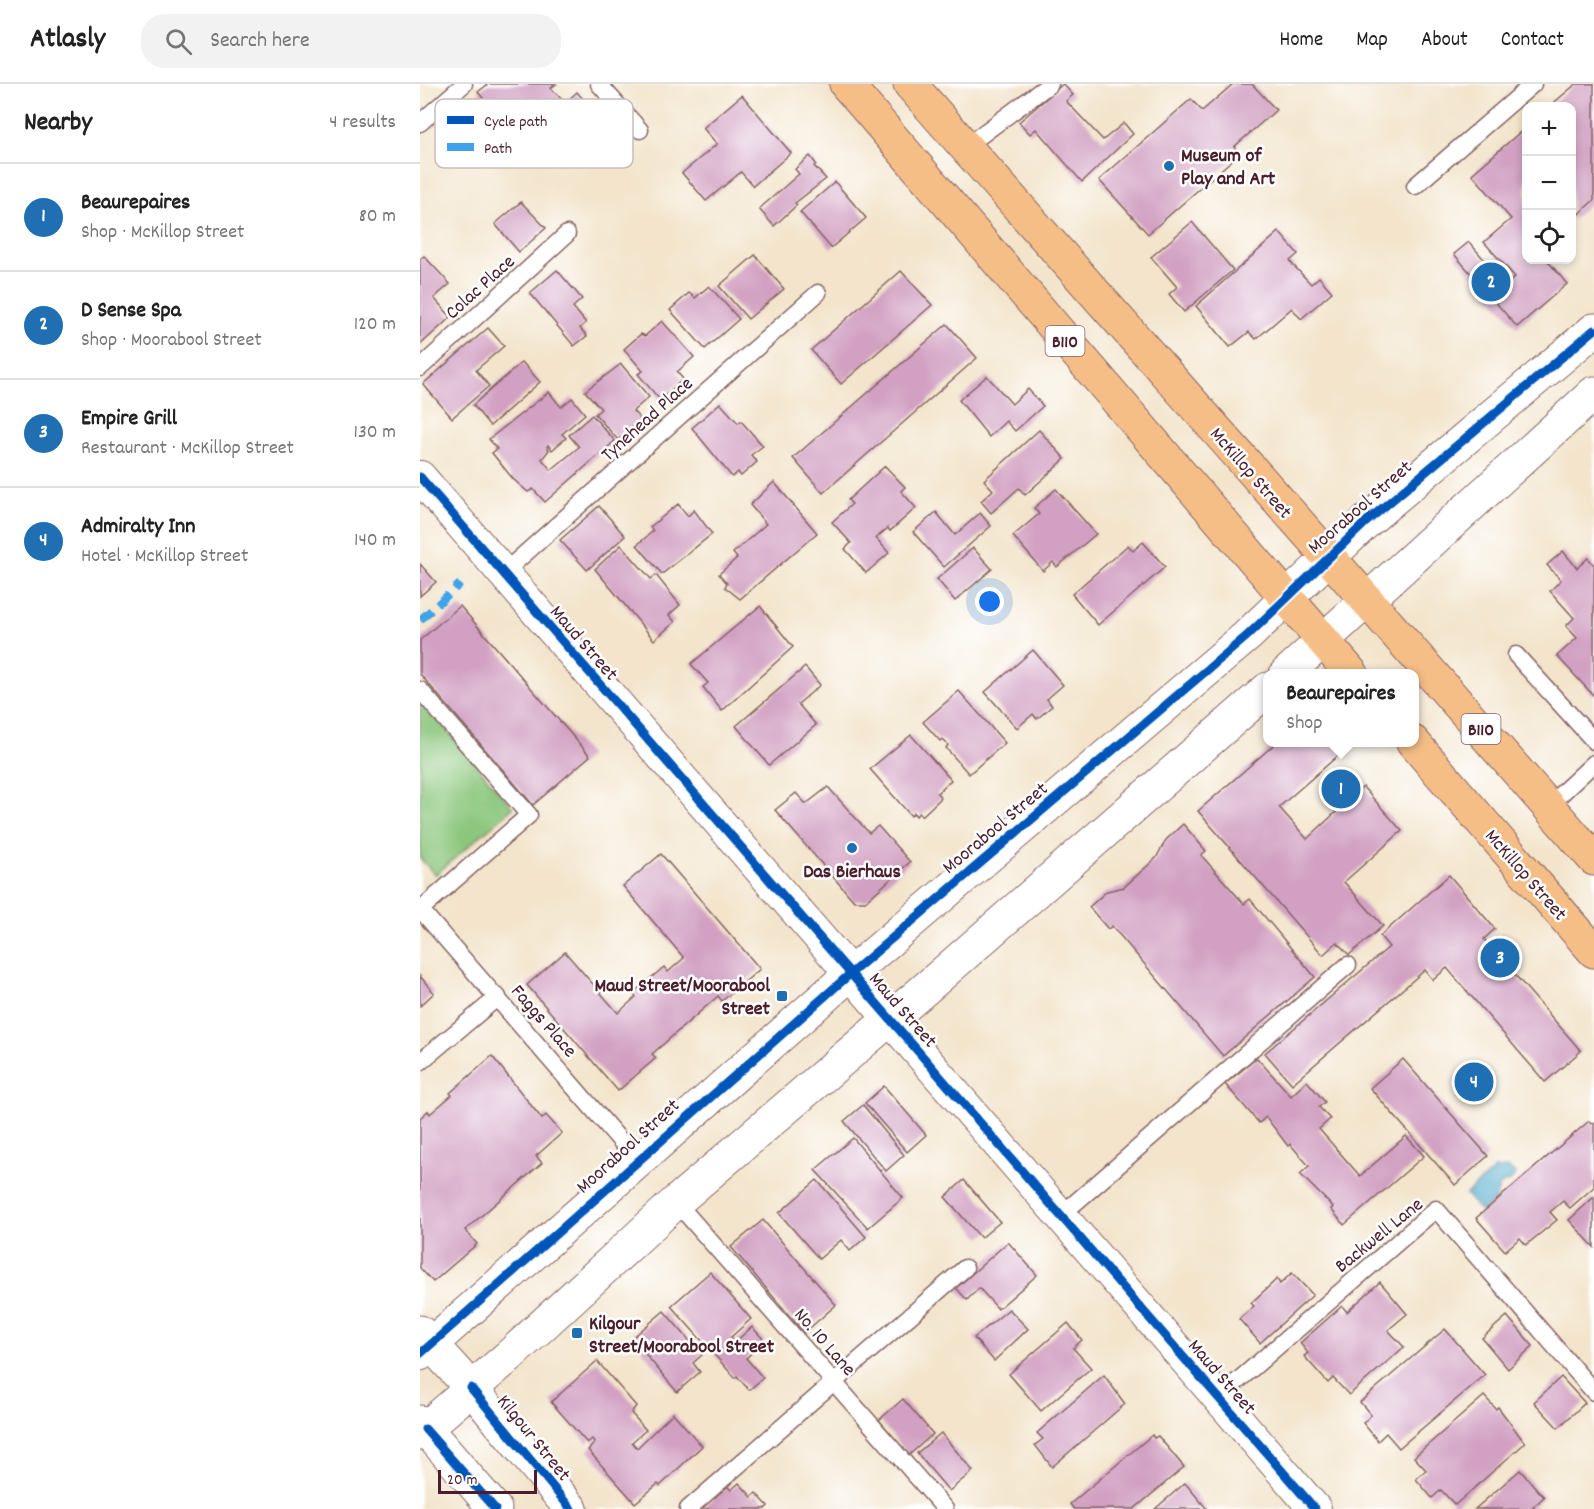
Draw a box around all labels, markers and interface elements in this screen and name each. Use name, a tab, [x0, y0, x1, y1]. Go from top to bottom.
search box	[141, 14, 561, 68]
text: Atlasly	[30, 21, 105, 61]
icon: search	[162, 25, 195, 58]
text: Search here	[210, 26, 310, 57]
text: Home	[1279, 26, 1323, 56]
text: Map	[1356, 26, 1388, 56]
text: About	[1421, 26, 1468, 56]
text: Contact	[1501, 26, 1564, 56]
legend	[435, 99, 633, 168]
map controls	[1522, 102, 1576, 264]
button: +	[1522, 102, 1576, 156]
text: Nearby	[24, 105, 92, 142]
text: 4 results	[329, 109, 396, 137]
text: Cycle path	[484, 111, 547, 134]
text: Path	[484, 138, 512, 161]
place label: Museum of Play and Art	[1181, 143, 1276, 194]
button: −	[1522, 156, 1576, 210]
marker: Museum of Play and Art	[1162, 159, 1176, 173]
text: Beaurepaires	[81, 188, 190, 219]
text: 1	[41, 203, 46, 231]
text: 80 m	[359, 203, 396, 231]
button: locate	[1522, 210, 1576, 264]
text: Shop · McKillop Street	[81, 219, 244, 247]
street label: Colac Place	[440, 249, 522, 327]
pin: 2	[1472, 260, 1510, 304]
text: D Sense Spa	[81, 296, 181, 327]
text: 2	[39, 311, 48, 339]
text: 120 m	[354, 311, 396, 339]
road number: B110	[1046, 326, 1084, 356]
text: Shop · Moorabool Street	[81, 327, 262, 355]
street label: Tynehead Place	[596, 371, 700, 469]
text: Empire Grill	[81, 404, 177, 435]
text: 3	[39, 419, 48, 447]
text: 130 m	[354, 419, 396, 447]
street label: McKillop Street	[1202, 422, 1298, 526]
text: Restaurant · McKillop Street	[81, 435, 294, 463]
street label: Moorabool Street	[1302, 455, 1419, 562]
text: Admiralty Inn	[81, 512, 195, 543]
text: 4	[39, 527, 48, 555]
text: 140 m	[354, 527, 396, 555]
text: Hotel · McKillop Street	[81, 543, 248, 571]
your location	[975, 587, 1004, 616]
street label: Maud Street	[542, 600, 624, 688]
popup	[1263, 669, 1419, 747]
text: Beaurepaires	[1286, 679, 1396, 710]
text: Shop	[1286, 710, 1322, 738]
road number: B110	[1462, 714, 1500, 744]
pin: 1	[1322, 766, 1360, 812]
street label: Moorabool Street	[937, 777, 1055, 882]
street label: McKillop Street	[1477, 824, 1573, 928]
marker: Das Bierhaus	[845, 841, 859, 855]
place label: Das Bierhaus	[803, 859, 901, 887]
pin: 3	[1480, 936, 1520, 980]
street label: Maud Street	[861, 967, 943, 1055]
place label: Maud Street/Moorabool Street	[594, 973, 771, 1024]
street label: Faggs Place	[503, 979, 583, 1065]
marker: Maud Street/Moorabool Street	[775, 989, 789, 1003]
pin: 4	[1454, 1060, 1494, 1104]
street label: Moorabool Street	[571, 1093, 687, 1201]
street label: Backwell Lane	[1330, 1192, 1430, 1281]
street label: No. 10 Lane	[786, 1303, 861, 1383]
place label: Kilgour Street/Moorabool Street	[589, 1311, 775, 1362]
marker: Kilgour Street/Moorabool Street	[570, 1326, 584, 1340]
street label: Maud Street	[1180, 1334, 1262, 1422]
street label: Kilgour Street	[489, 1389, 576, 1488]
scale bar	[438, 1467, 537, 1494]
text: 20 m	[447, 1469, 477, 1492]

